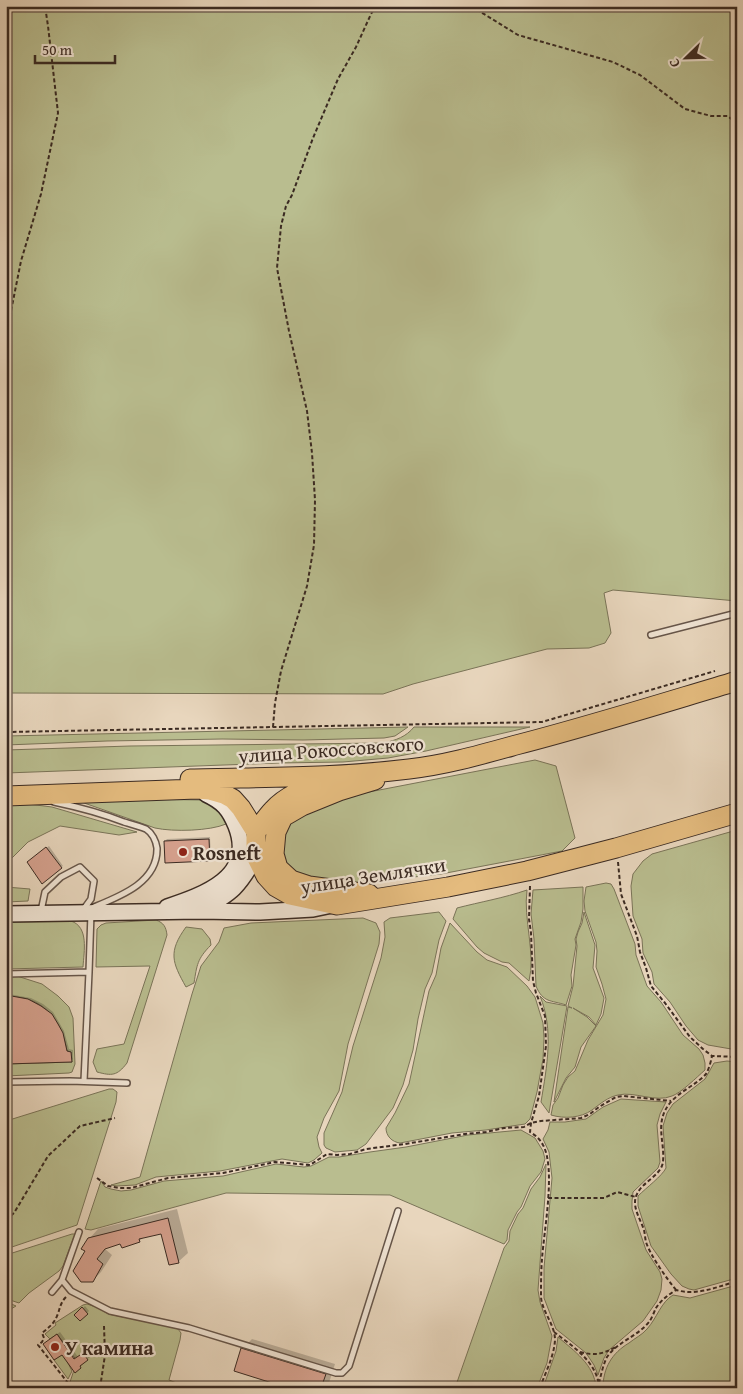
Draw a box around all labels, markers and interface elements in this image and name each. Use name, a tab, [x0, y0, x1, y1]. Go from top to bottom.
scale bar	[35, 32, 115, 64]
north arrow	[660, 32, 710, 82]
text: 50 m	[42, 39, 73, 60]
text: С	[663, 55, 685, 71]
street label: улица Рокоссовского	[236, 728, 425, 770]
place label: Rosneft	[193, 838, 261, 867]
marker: Rosneft	[177, 846, 189, 858]
street label: улица Землячки	[297, 849, 448, 901]
place label: У камина	[65, 1333, 154, 1362]
marker: У камина	[49, 1341, 61, 1353]

